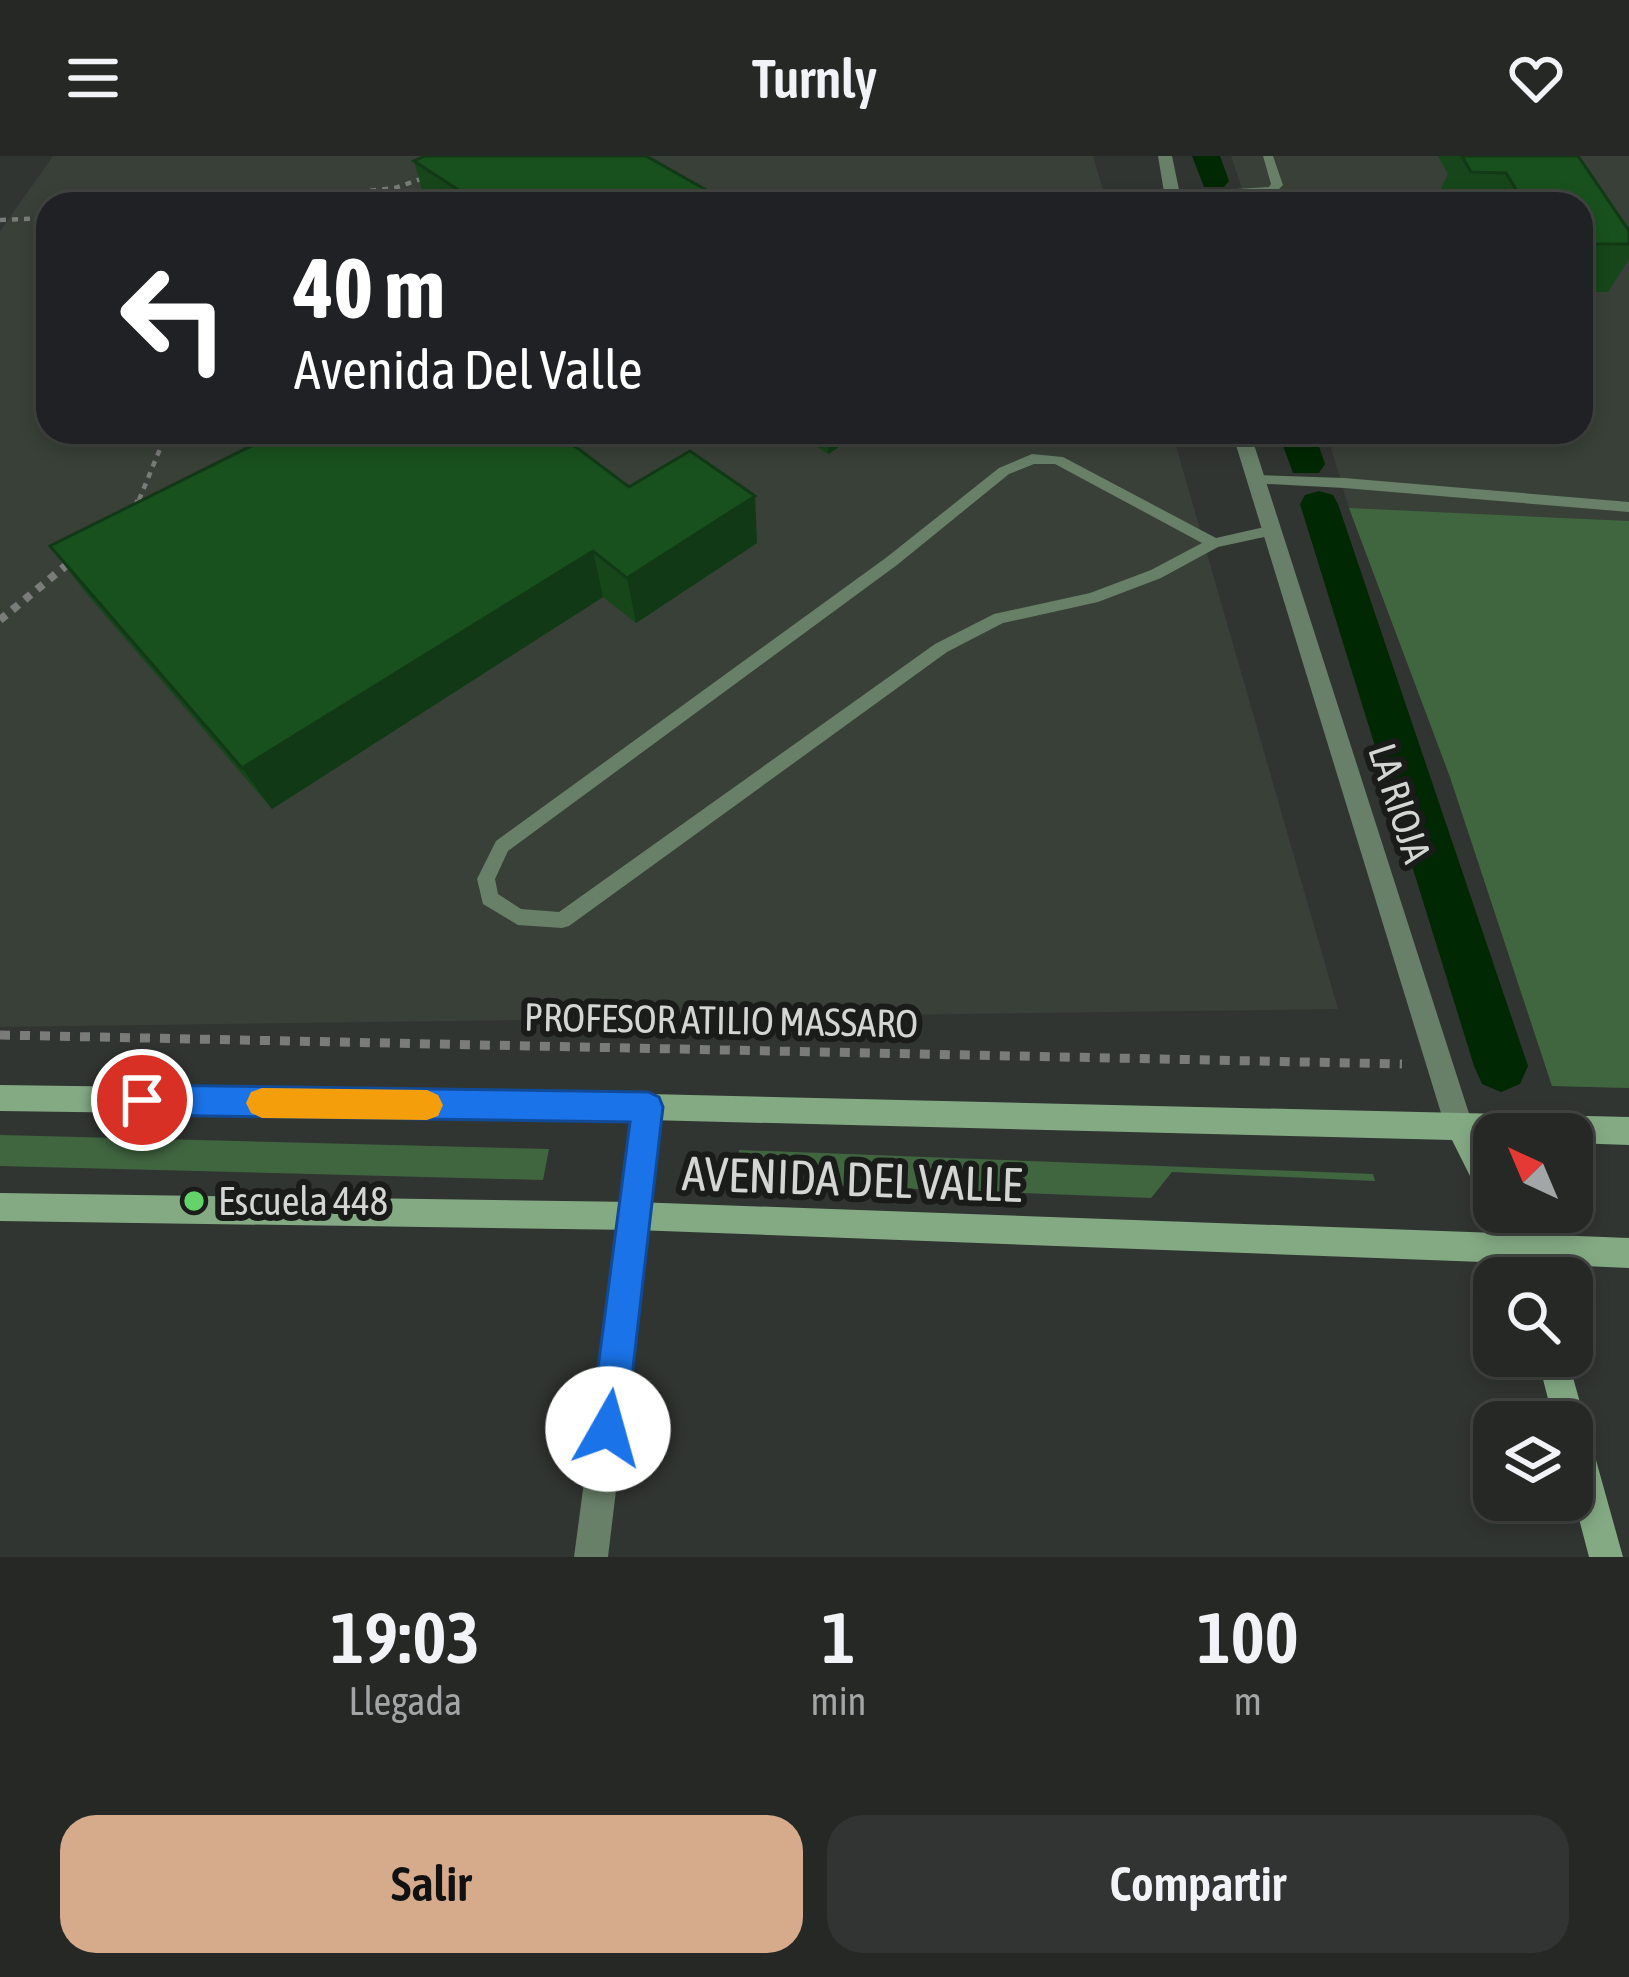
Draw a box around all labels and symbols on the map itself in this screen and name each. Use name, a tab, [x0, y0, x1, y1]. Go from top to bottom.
street label: LA RIOJA	[1360, 738, 1440, 868]
street label: PROFESOR ATILIO MASSARO	[524, 995, 918, 1045]
pin	[91, 1049, 193, 1151]
north arrow	[1473, 1113, 1593, 1233]
street label: AVENIDA DEL VALLE	[681, 1145, 1023, 1212]
place label: Escuela 448	[218, 1179, 388, 1223]
marker: Escuela 448	[181, 1188, 207, 1214]
position arrow	[545, 1366, 671, 1492]

